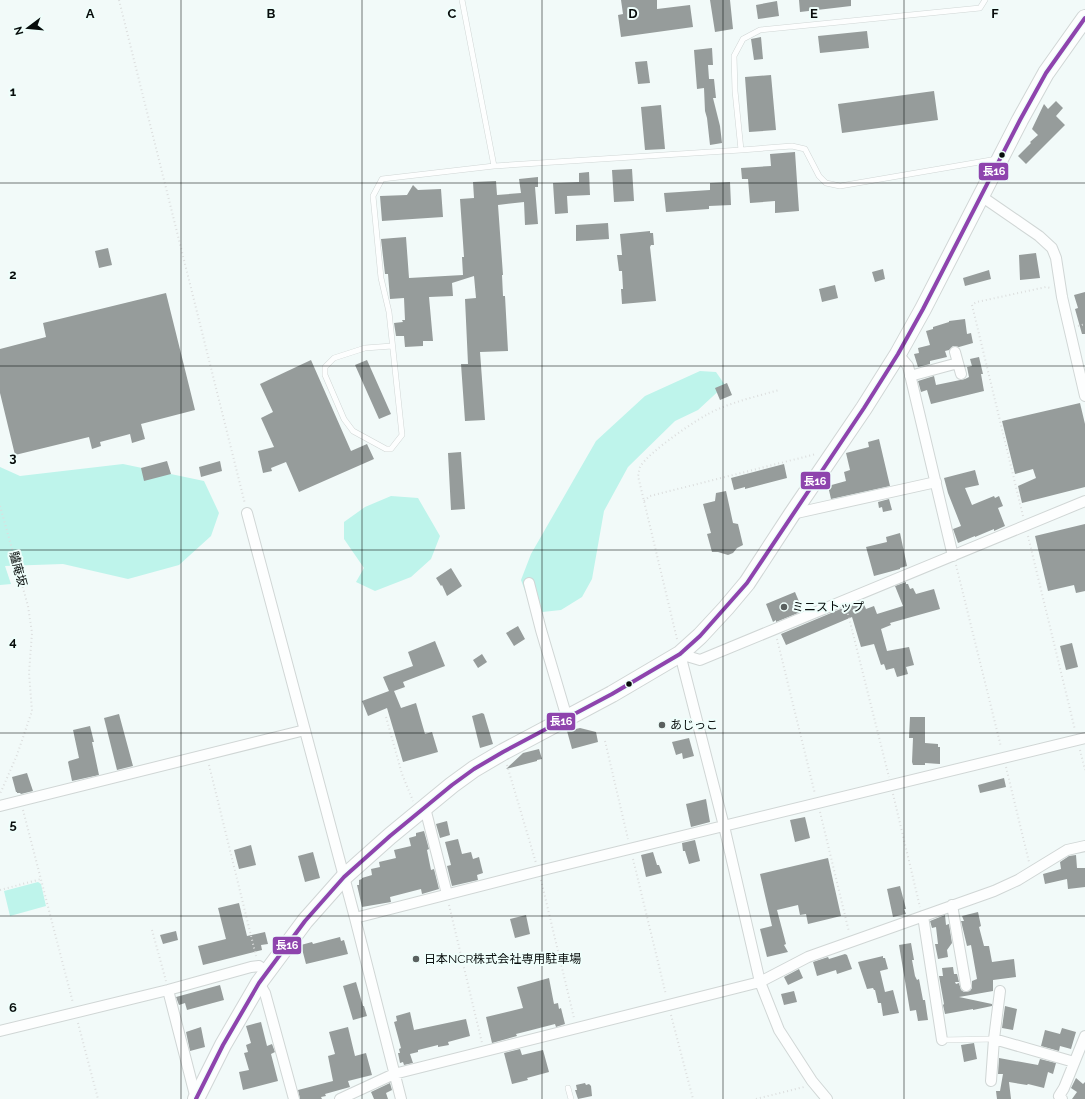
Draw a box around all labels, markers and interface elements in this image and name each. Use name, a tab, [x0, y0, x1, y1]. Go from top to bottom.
text: A	[86, 6, 95, 21]
text: B	[267, 6, 276, 21]
text: C	[448, 6, 457, 21]
text: D	[628, 6, 638, 21]
text: E	[810, 6, 818, 21]
text: F	[991, 6, 999, 21]
north arrow	[8, 8, 48, 48]
text: N	[11, 25, 26, 36]
text: 1	[10, 84, 17, 99]
unlabelled marker	[997, 150, 1007, 160]
line badge: 長16	[978, 162, 1009, 181]
text: 長16	[982, 165, 1006, 178]
text: 2	[9, 267, 17, 282]
text: 3	[9, 450, 17, 465]
line badge: 長16	[800, 471, 831, 490]
text: 長16	[803, 475, 827, 488]
street label: 驢庵坂	[7, 550, 29, 588]
place label: ミニストップ	[792, 600, 864, 614]
marker: ミニストップ	[779, 602, 789, 612]
text: 4	[9, 634, 17, 649]
unlabelled marker	[624, 679, 634, 689]
line badge: 長16	[546, 712, 576, 731]
text: 長16	[549, 715, 573, 728]
place label: あじっこ	[670, 718, 718, 732]
marker: あじっこ	[657, 720, 667, 730]
text: 5	[9, 817, 17, 832]
line badge: 長16	[272, 936, 302, 955]
text: 長16	[275, 939, 299, 952]
place label: 日本NCR株式会社専用駐車場	[424, 952, 581, 966]
marker: 日本NCR株式会社専用駐車場	[411, 954, 421, 964]
text: 6	[9, 1000, 17, 1015]

